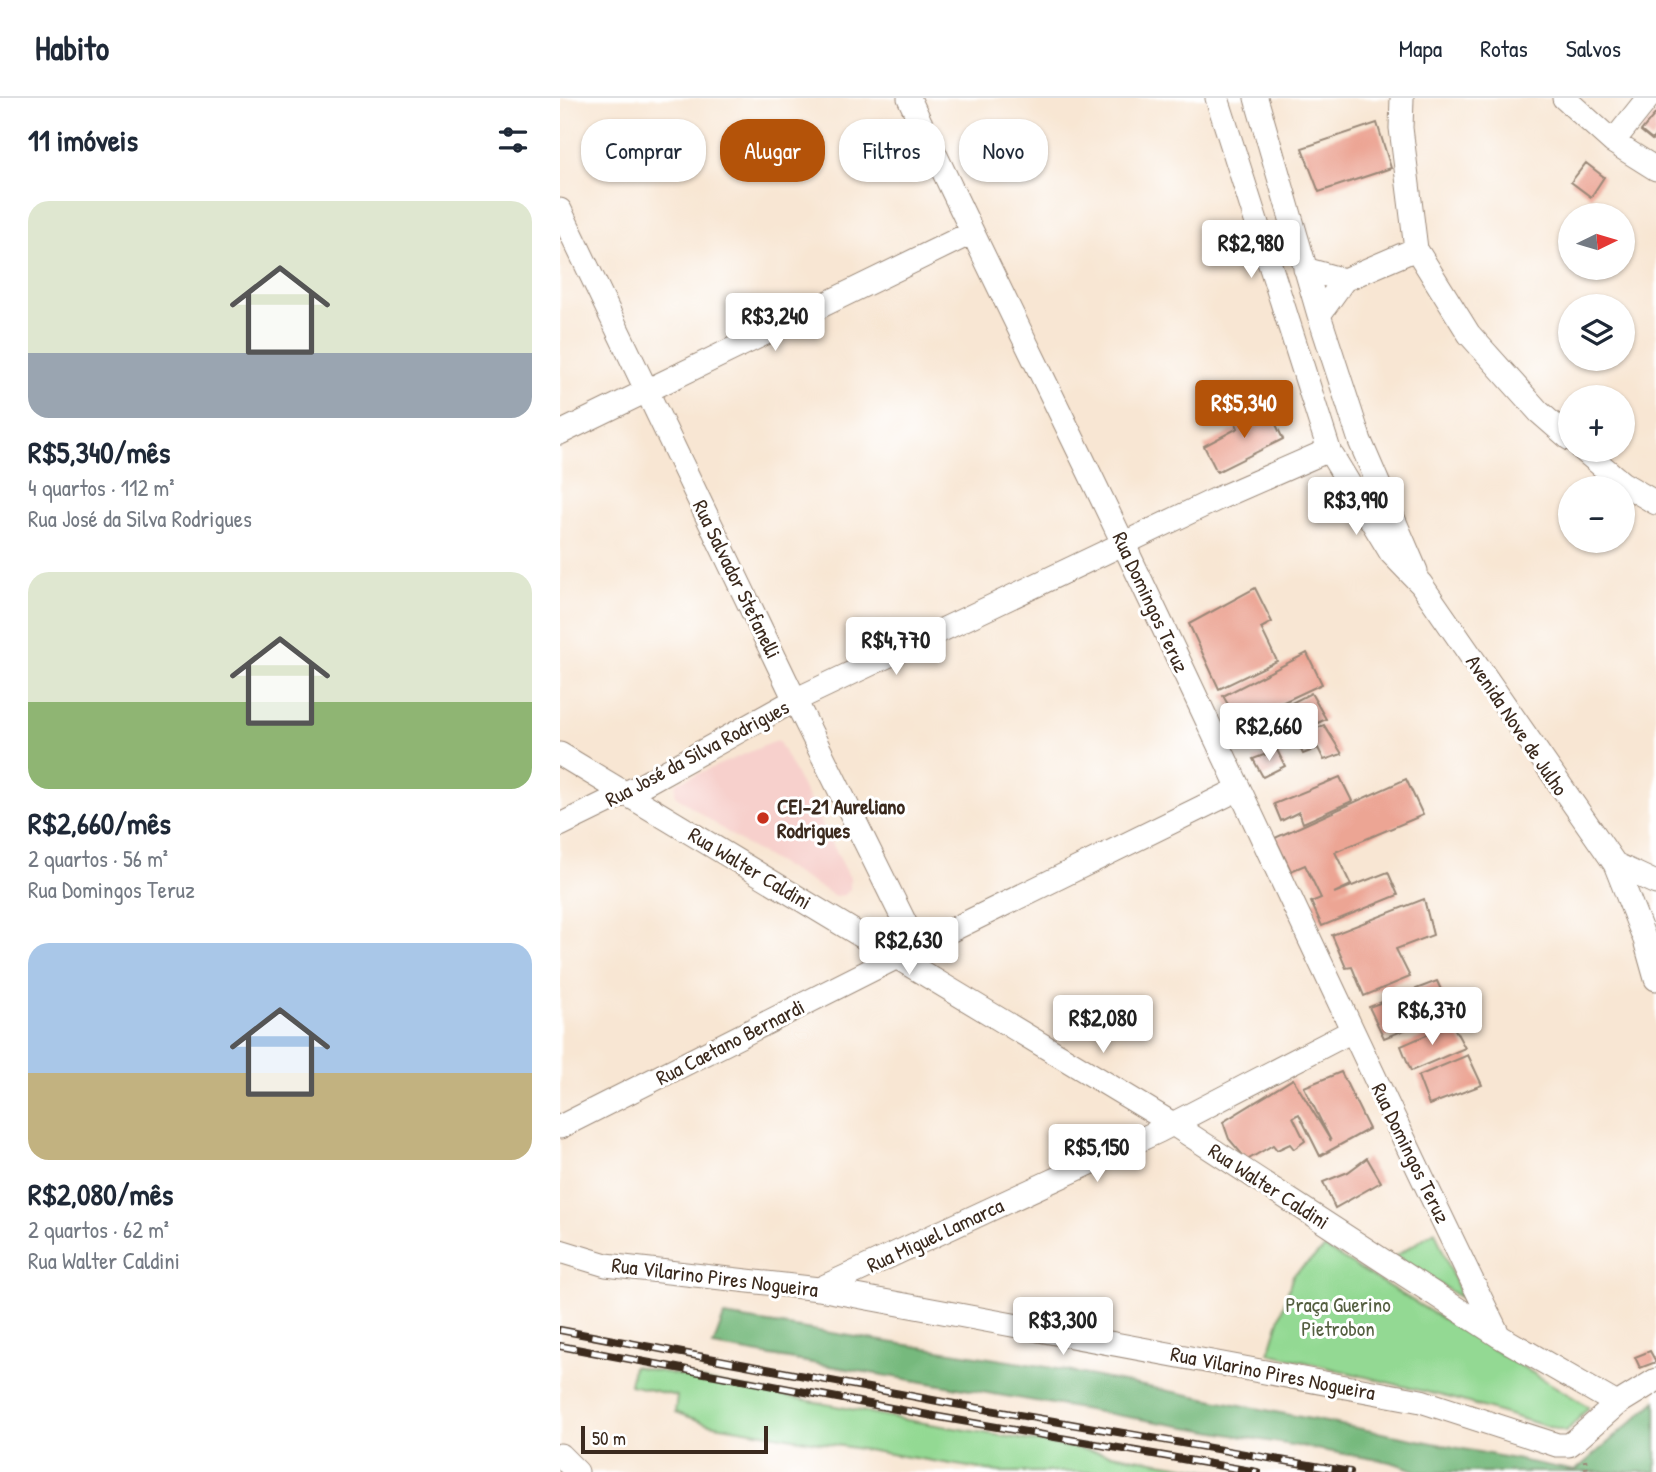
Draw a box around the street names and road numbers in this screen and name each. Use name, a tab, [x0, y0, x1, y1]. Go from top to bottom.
street label: Rua Salvador Stefanelli	[686, 495, 788, 663]
street label: Rua Domingos Teruz	[1106, 527, 1196, 677]
street label: Avenida Nove de Julho	[1459, 649, 1575, 801]
street label: Rua José da Silva Rodrigues	[600, 692, 794, 814]
street label: Rua Walter Caldini	[683, 820, 817, 916]
street label: Rua Caetano Bernardi	[651, 992, 809, 1092]
street label: Rua Domingos Teruz	[1365, 1078, 1457, 1228]
street label: Rua Walter Caldini	[1203, 1136, 1335, 1236]
street label: Rua Miguel Lamarca	[862, 1191, 1008, 1279]
street label: Rua Vilarino Pires Nogueira	[610, 1250, 820, 1304]
street label: Rua Vilarino Pires Nogueira	[1168, 1339, 1378, 1407]

